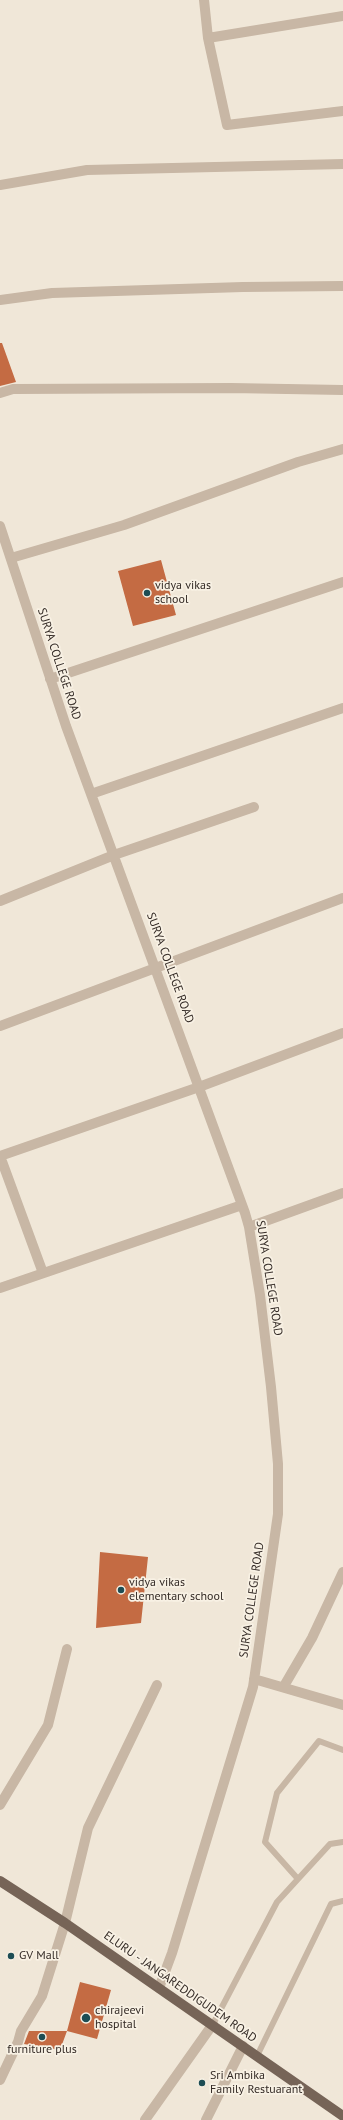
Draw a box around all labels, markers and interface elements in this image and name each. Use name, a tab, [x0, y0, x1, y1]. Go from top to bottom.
place label: vidya vikas school	[155, 579, 211, 607]
marker: vidya vikas school	[142, 588, 152, 598]
street label: SURYA COLLEGE ROAD	[34, 606, 84, 722]
street label: SURYA COLLEGE ROAD	[143, 911, 197, 1025]
street label: SURYA COLLEGE ROAD	[253, 1219, 285, 1337]
street label: SURYA COLLEGE ROAD	[237, 1541, 267, 1659]
place label: vidya vikas elementary school	[129, 1576, 223, 1604]
marker: vidya vikas elementary school	[116, 1585, 126, 1595]
street label: ELURU - JANGAREDDIGUDEM ROAD	[101, 1929, 259, 2045]
place label: GV Mall	[19, 1949, 59, 1963]
marker: GV Mall	[6, 1951, 16, 1961]
place label: chirajeevi hospital	[95, 2004, 144, 2032]
marker: chirajeevi hospital	[80, 2012, 92, 2024]
marker: furniture plus	[37, 2032, 47, 2042]
place label: furniture plus	[7, 2043, 77, 2057]
place label: Sri Ambika Family Restuarant	[210, 2069, 302, 2097]
marker: Sri Ambika Family Restuarant	[197, 2078, 207, 2088]

